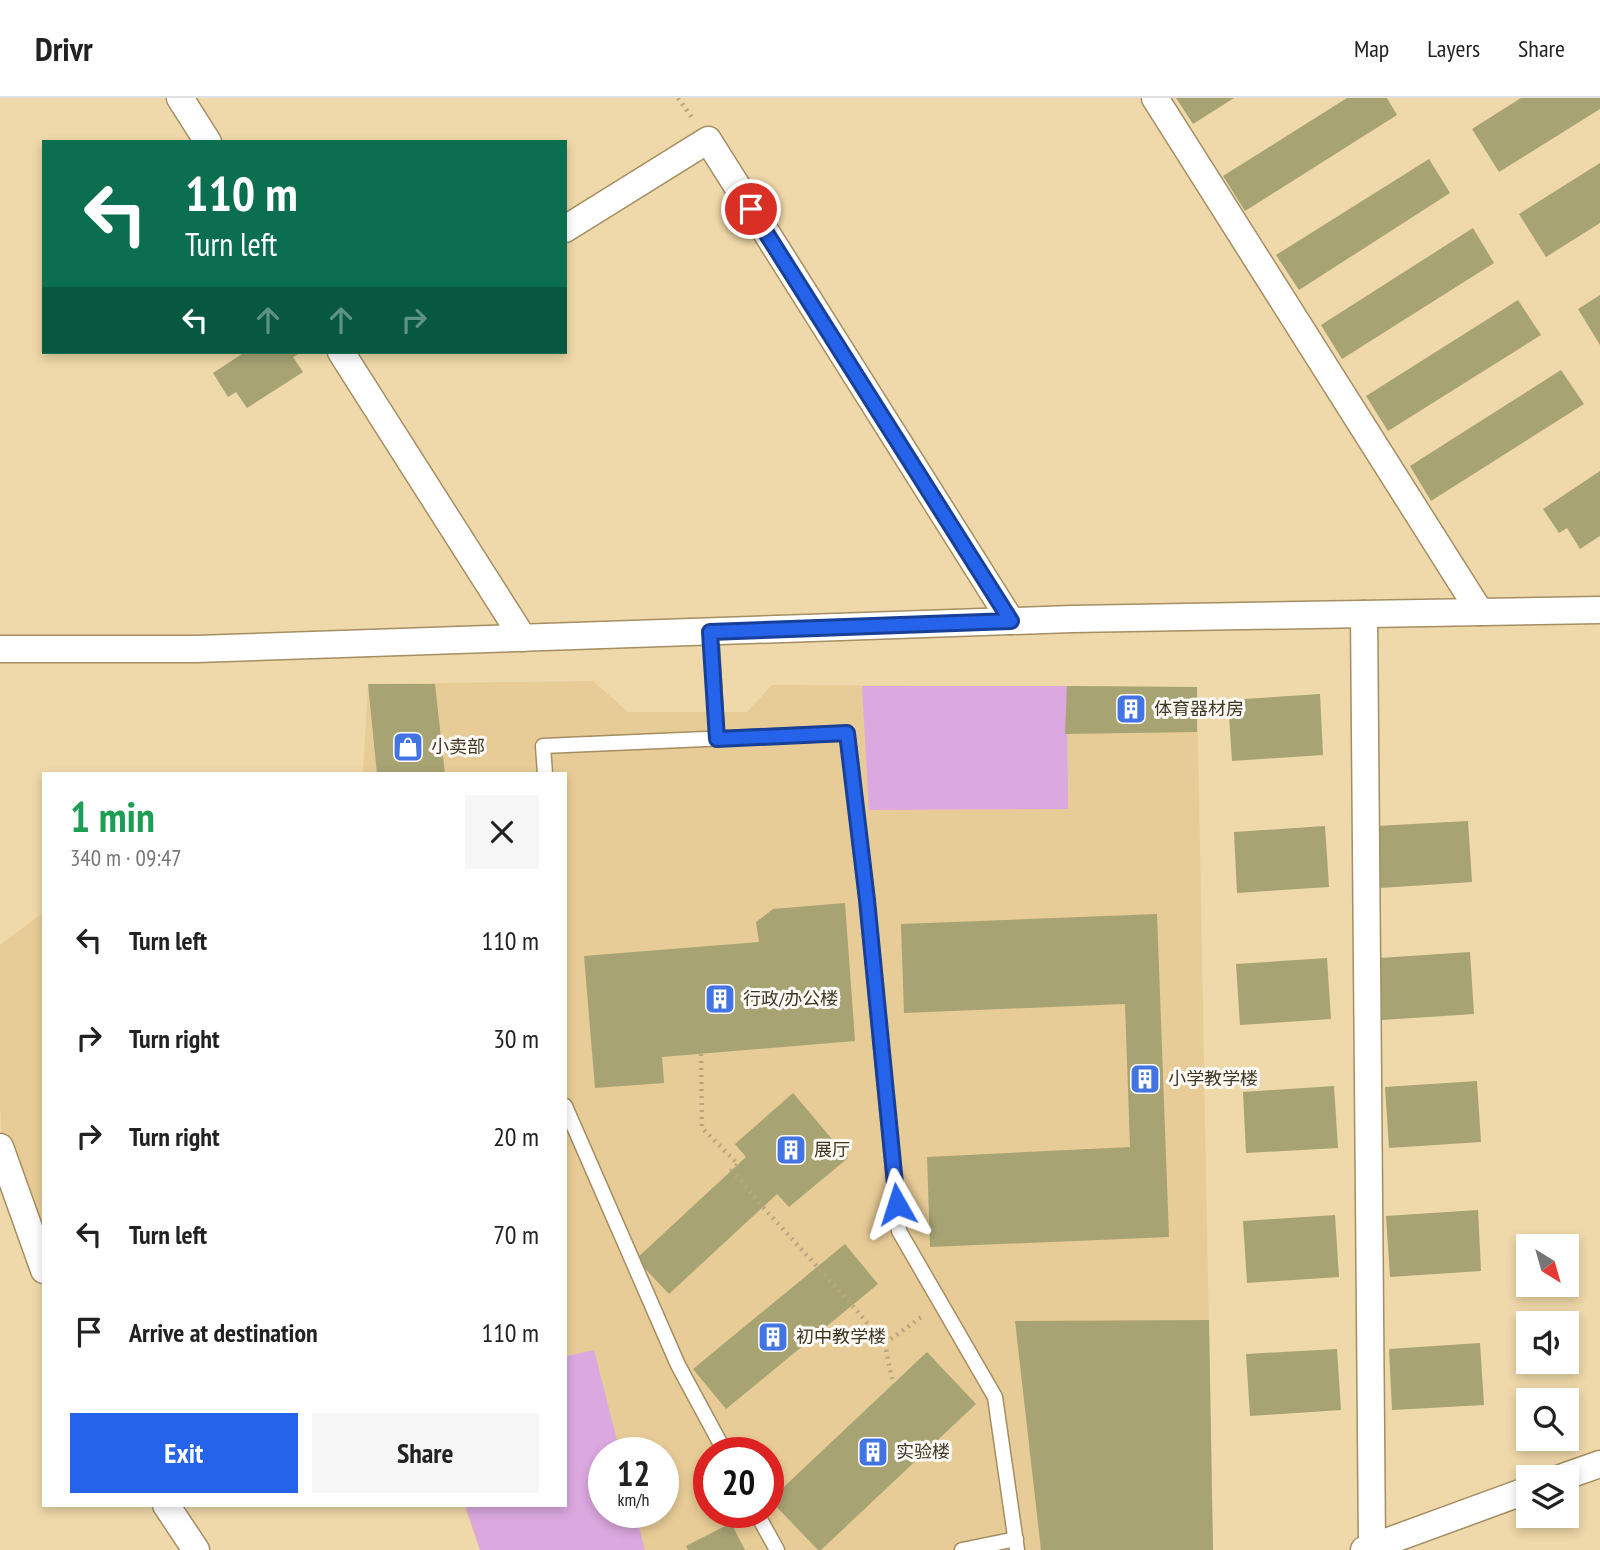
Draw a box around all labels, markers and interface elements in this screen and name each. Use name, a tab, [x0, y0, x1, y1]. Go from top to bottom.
text: Drivr	[35, 27, 93, 70]
text: Map	[1354, 33, 1389, 64]
text: Layers	[1427, 33, 1480, 64]
text: Share	[1518, 33, 1565, 64]
text: 110 m	[185, 161, 298, 225]
icon: left	[70, 168, 161, 259]
pin	[721, 179, 781, 239]
icon: arrive	[732, 190, 770, 228]
text: Turn left	[185, 223, 277, 265]
icon: left	[176, 301, 214, 339]
icon: ahead	[249, 301, 287, 339]
icon: ahead	[322, 301, 360, 339]
icon: right	[395, 301, 433, 339]
building icon: 体育器材房	[1114, 692, 1148, 726]
place label: 体育器材房	[1154, 697, 1244, 720]
shop icon: 小卖部	[391, 730, 425, 764]
place label: 小卖部	[431, 735, 485, 758]
text: 1 min	[70, 789, 155, 844]
button: close	[465, 795, 539, 869]
text: 340 m · 09:47	[70, 843, 182, 872]
icon: left	[70, 921, 108, 959]
text: Turn left	[129, 924, 207, 957]
text: 110 m	[481, 924, 539, 957]
building icon: 行政/办公楼	[703, 982, 737, 1016]
place label: 行政/办公楼	[743, 987, 838, 1010]
icon: right	[70, 1019, 108, 1057]
text: Turn right	[129, 1022, 220, 1055]
text: 30 m	[493, 1022, 539, 1055]
building icon: 小学教学楼	[1128, 1062, 1162, 1096]
place label: 小学教学楼	[1168, 1067, 1258, 1090]
icon: right	[70, 1117, 108, 1155]
text: Turn right	[129, 1120, 220, 1153]
text: 20 m	[493, 1120, 539, 1153]
building icon: 展厅	[774, 1133, 808, 1167]
place label: 展厅	[814, 1138, 850, 1161]
position arrow	[860, 1167, 934, 1241]
icon: left	[70, 1215, 108, 1253]
text: Turn left	[129, 1218, 207, 1251]
text: 70 m	[493, 1218, 539, 1251]
north arrow	[1516, 1234, 1578, 1297]
map controls	[1516, 1234, 1579, 1528]
button: sound	[1516, 1311, 1579, 1374]
icon: arrive	[70, 1313, 108, 1351]
text: Arrive at destination	[129, 1316, 318, 1349]
text: 110 m	[481, 1316, 539, 1349]
building icon: 初中教学楼	[756, 1320, 790, 1354]
place label: 初中教学楼	[796, 1325, 886, 1348]
button: search	[1516, 1388, 1579, 1451]
button: Exit	[70, 1413, 298, 1493]
button: Share	[312, 1413, 539, 1493]
building icon: 实验楼	[856, 1435, 890, 1469]
speed limit sign: 20	[693, 1437, 784, 1528]
place label: 实验楼	[896, 1440, 950, 1463]
text: 12	[617, 1450, 650, 1496]
button: layers	[1516, 1465, 1579, 1528]
text: km/h	[618, 1488, 649, 1511]

